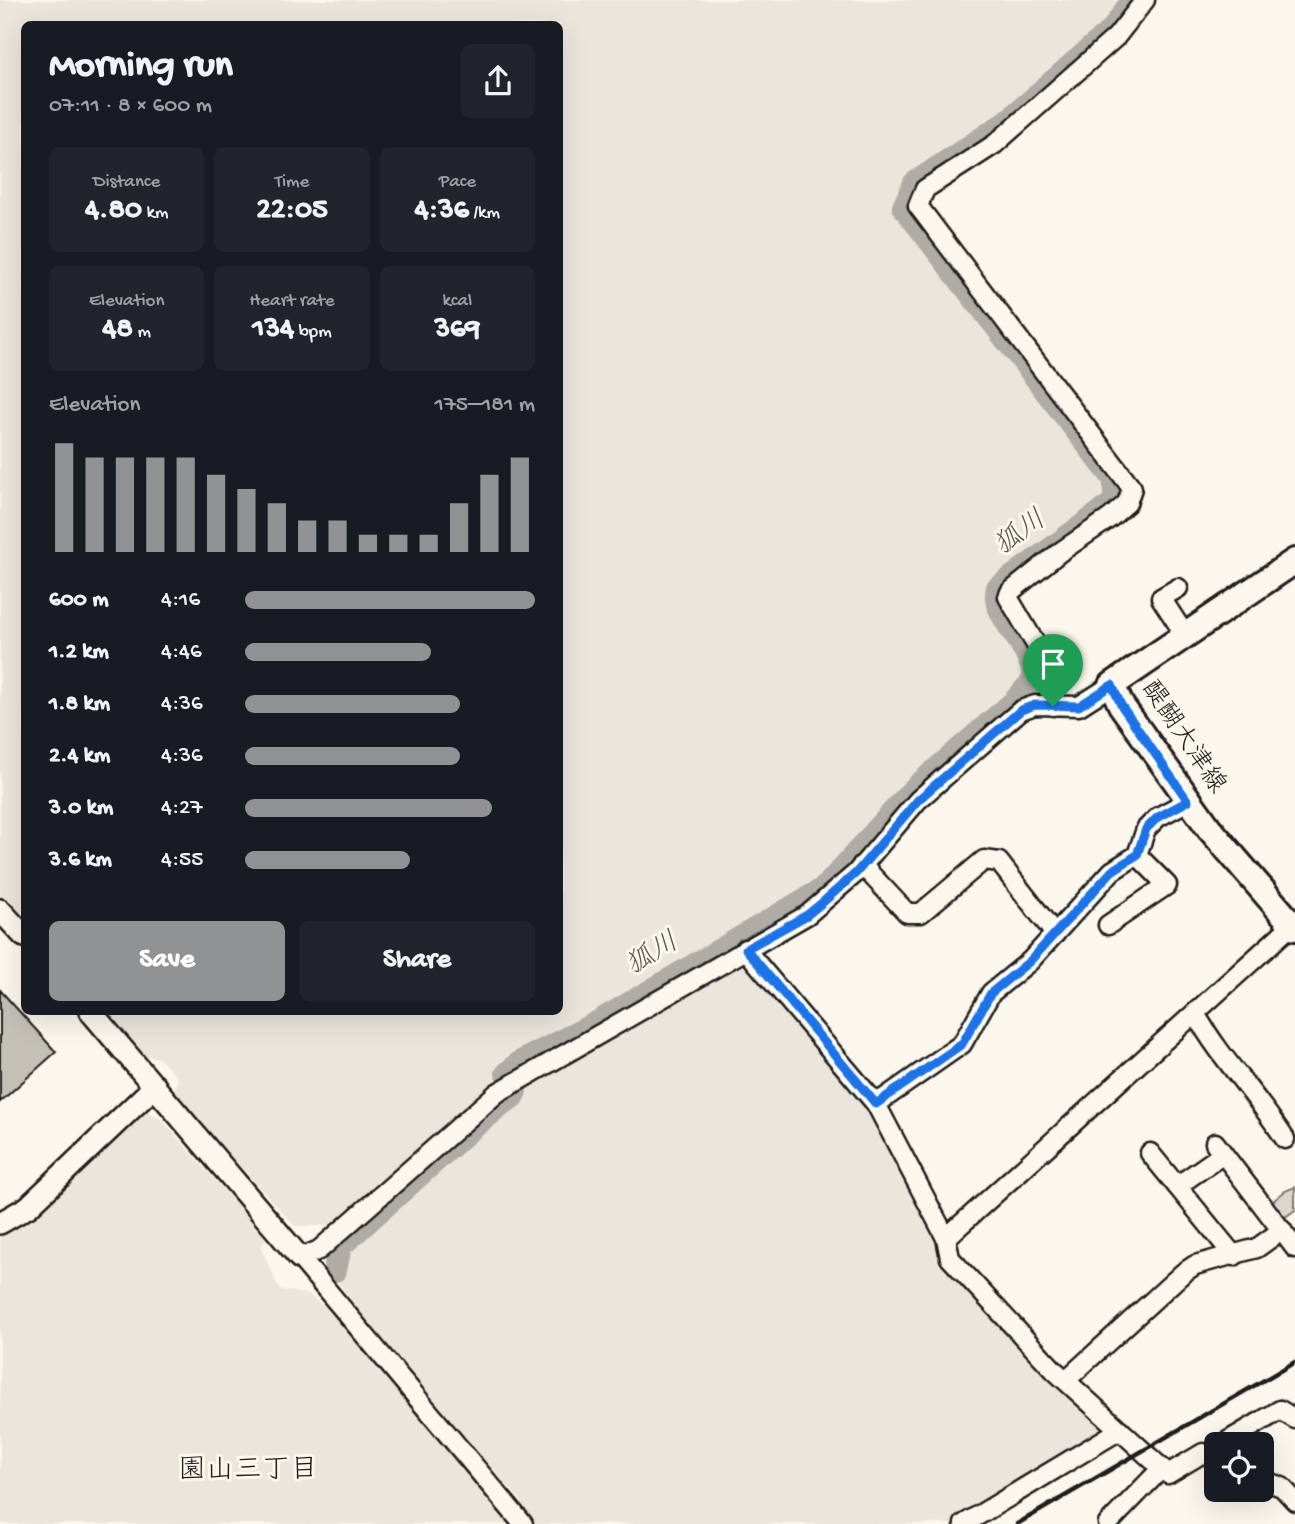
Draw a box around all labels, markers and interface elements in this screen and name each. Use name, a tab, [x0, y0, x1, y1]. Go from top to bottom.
button: share	[461, 44, 535, 118]
text: Morning run	[49, 45, 233, 89]
text: 07:11 · 8 × 600 m	[49, 93, 212, 120]
text: Distance	[93, 171, 160, 194]
text: Time	[275, 171, 309, 194]
text: Pace	[439, 171, 476, 194]
text: 4.80	[85, 194, 142, 229]
text: 22:05	[256, 194, 328, 229]
text: 4:36	[415, 194, 469, 229]
text: km	[142, 202, 168, 225]
text: /km	[469, 202, 500, 225]
text: Elevation	[89, 290, 164, 313]
text: Heart rate	[249, 290, 335, 313]
text: kcal	[442, 290, 472, 313]
text: 48	[102, 313, 133, 348]
text: 134	[252, 313, 294, 348]
text: 369	[434, 313, 480, 348]
text: m	[133, 321, 151, 344]
text: bpm	[294, 321, 332, 344]
text: Elevation	[49, 392, 140, 419]
text: 175–181 m	[435, 392, 535, 419]
water label: 狐川	[988, 503, 1053, 564]
text: 600 m	[49, 587, 109, 614]
text: 4:16	[161, 587, 200, 614]
pin	[1023, 634, 1083, 706]
text: 1.2 km	[49, 639, 109, 666]
text: 4:46	[161, 639, 202, 666]
icon: arrive	[1034, 645, 1072, 683]
street label: 醍醐大津線	[1133, 675, 1232, 801]
text: 1.8 km	[49, 691, 110, 718]
text: 4:36	[161, 691, 203, 718]
text: 2.4 km	[49, 743, 110, 770]
text: 4:36	[161, 743, 203, 770]
text: 3.0 km	[49, 795, 113, 822]
text: 4:27	[161, 795, 202, 822]
text: 3.6 km	[49, 847, 112, 874]
text: 4:55	[161, 847, 203, 874]
button: Save	[49, 921, 285, 1001]
button: Share	[299, 921, 535, 1001]
water label: 狐川	[620, 926, 686, 984]
map controls	[1204, 1432, 1274, 1502]
button: locate	[1204, 1432, 1274, 1502]
district label: 園山三丁目	[178, 1455, 318, 1488]

